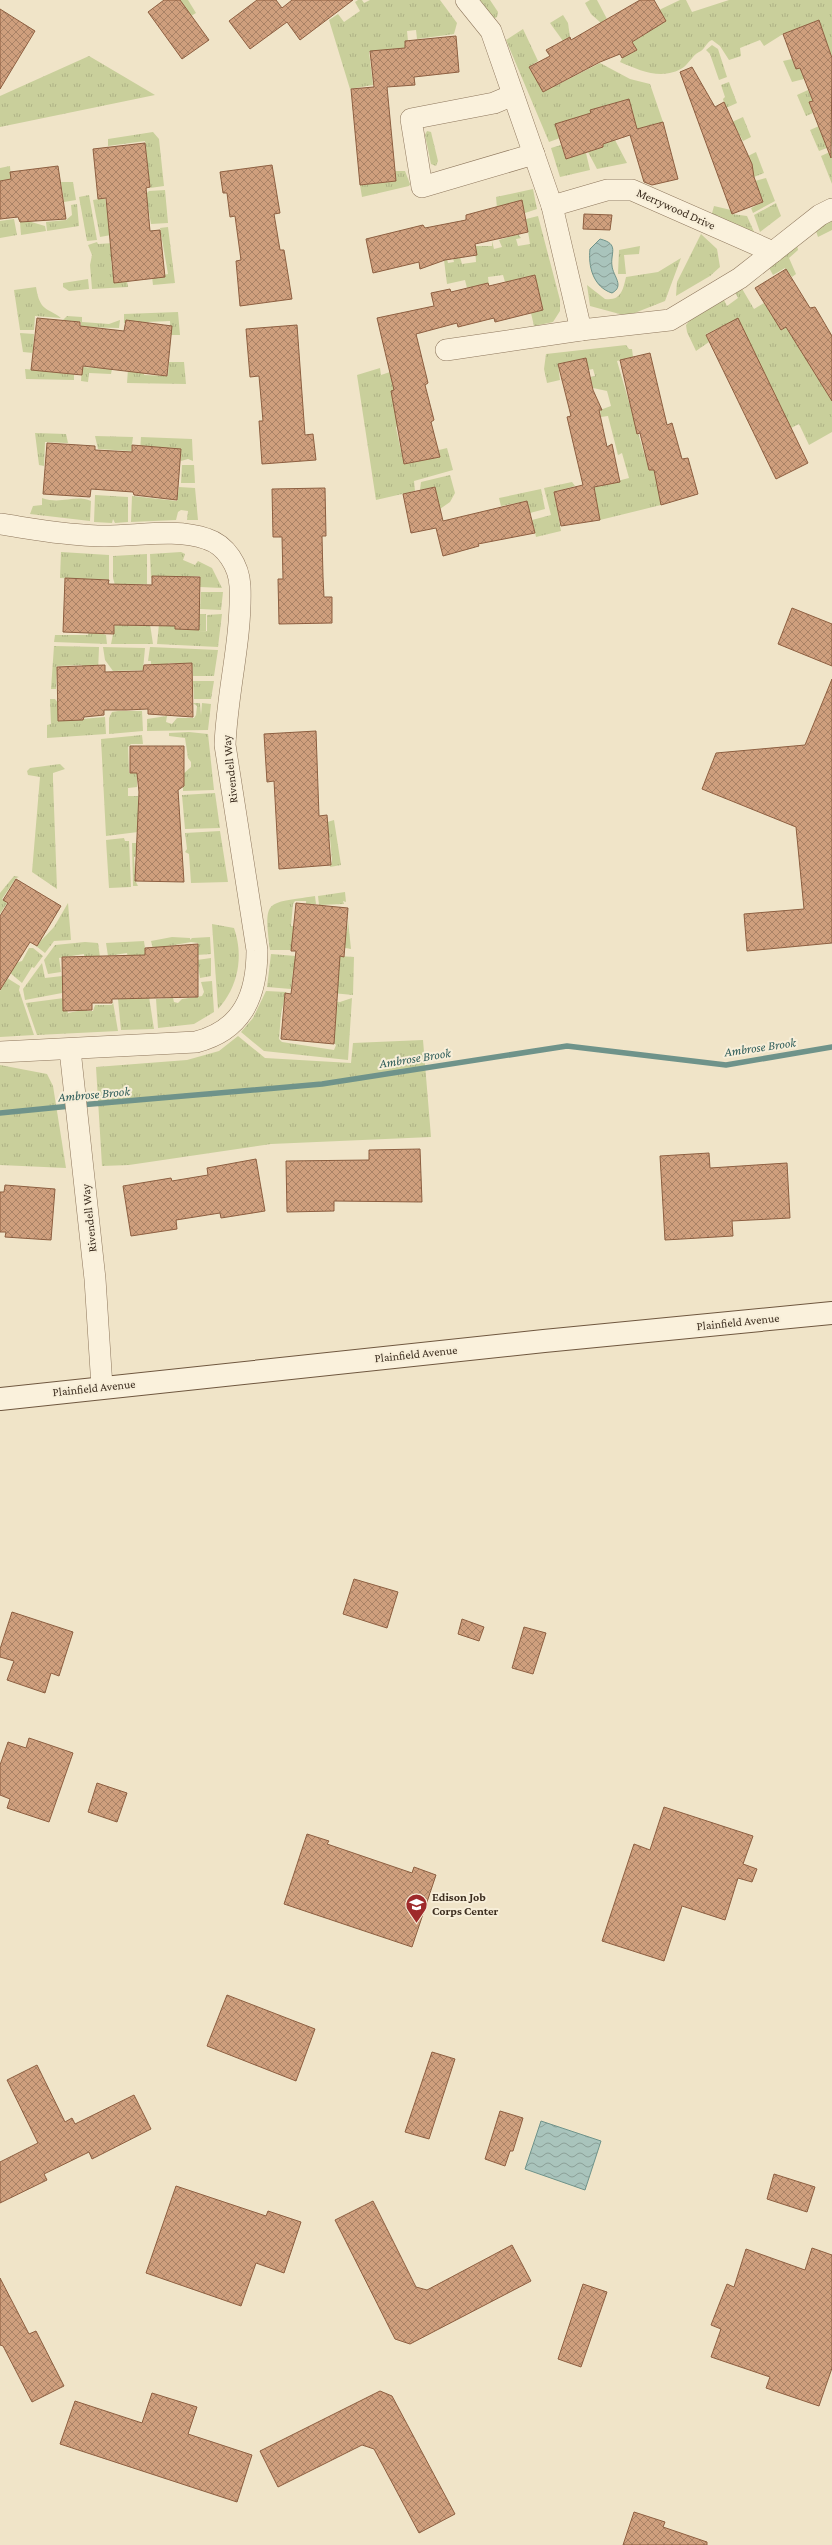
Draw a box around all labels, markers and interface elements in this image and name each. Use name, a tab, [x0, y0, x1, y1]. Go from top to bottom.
street label: Merrywood Drive	[634, 185, 718, 233]
street label: Rivendell Way	[219, 734, 241, 804]
water label: Ambrose Brook	[722, 1034, 798, 1060]
water label: Ambrose Brook	[377, 1045, 453, 1071]
water label: Ambrose Brook	[56, 1083, 132, 1105]
street label: Rivendell Way	[78, 1183, 100, 1253]
street label: Plainfield Avenue	[696, 1311, 780, 1333]
street label: Plainfield Avenue	[374, 1343, 458, 1365]
street label: Plainfield Avenue	[52, 1377, 136, 1399]
place label: Edison Job Corps Center	[432, 1890, 499, 1918]
school or university icon: Edison Job Corps Center	[403, 1891, 429, 1924]

